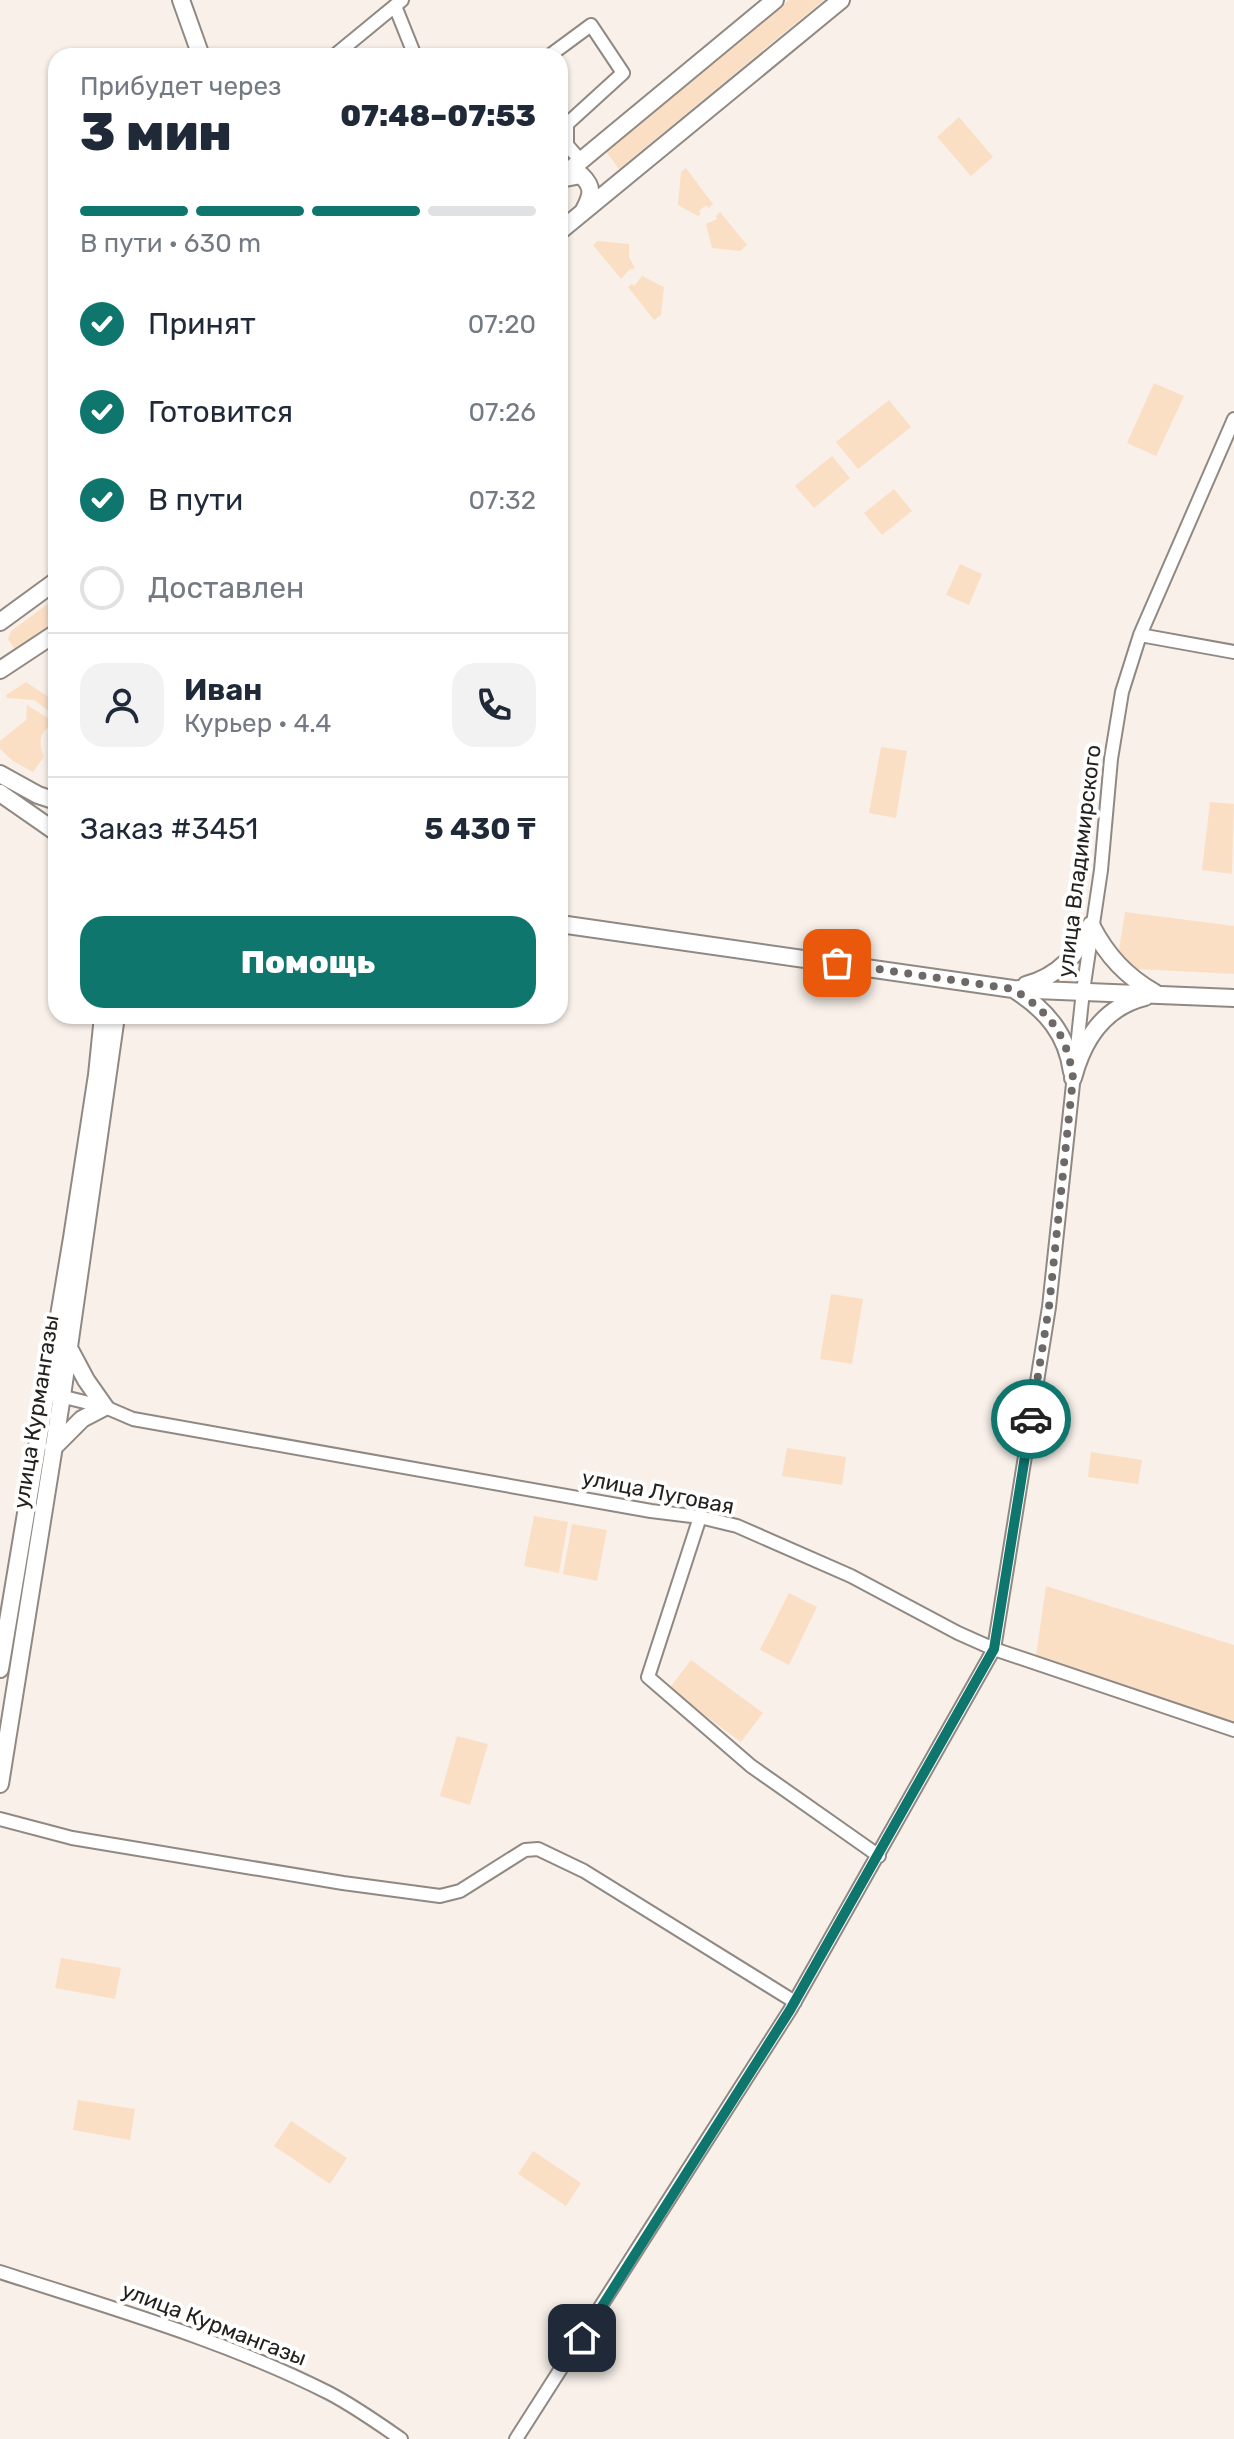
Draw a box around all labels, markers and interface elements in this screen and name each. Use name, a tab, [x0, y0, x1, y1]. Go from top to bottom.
text: Прибудет через	[80, 71, 281, 102]
text: 07:48–07:53	[340, 98, 536, 134]
text: 3 мин	[80, 101, 232, 163]
text: В пути · 630 m	[80, 228, 261, 259]
icon: check	[80, 302, 124, 346]
text: Принят	[148, 306, 256, 342]
text: 07:20	[468, 309, 536, 340]
icon: check	[80, 390, 124, 434]
text: Готовится	[148, 394, 293, 430]
text: 07:26	[469, 397, 536, 428]
icon: check	[80, 478, 124, 522]
text: В пути	[148, 482, 243, 518]
text: 07:32	[469, 485, 536, 516]
text: Доставлен	[148, 570, 304, 606]
button: person	[80, 663, 164, 747]
button: phone	[452, 663, 536, 747]
text: Иван	[184, 672, 262, 708]
text: Курьер · 4.4	[184, 708, 332, 739]
street label: улица Владимирского	[1051, 743, 1107, 979]
text: Заказ #3451	[80, 811, 258, 847]
text: 5 430 ₸	[424, 811, 536, 847]
button: Помощь	[80, 916, 536, 1008]
pin	[803, 929, 871, 997]
icon: bag	[815, 941, 859, 985]
street label: улица Курмангазы	[7, 1313, 65, 1511]
courier	[991, 1379, 1071, 1459]
icon: car	[1009, 1397, 1053, 1441]
street label: улица Луговая	[580, 1464, 736, 1520]
street label: улица Курмангазы	[118, 2276, 310, 2372]
pin	[548, 2304, 616, 2372]
icon: home	[560, 2316, 604, 2360]

